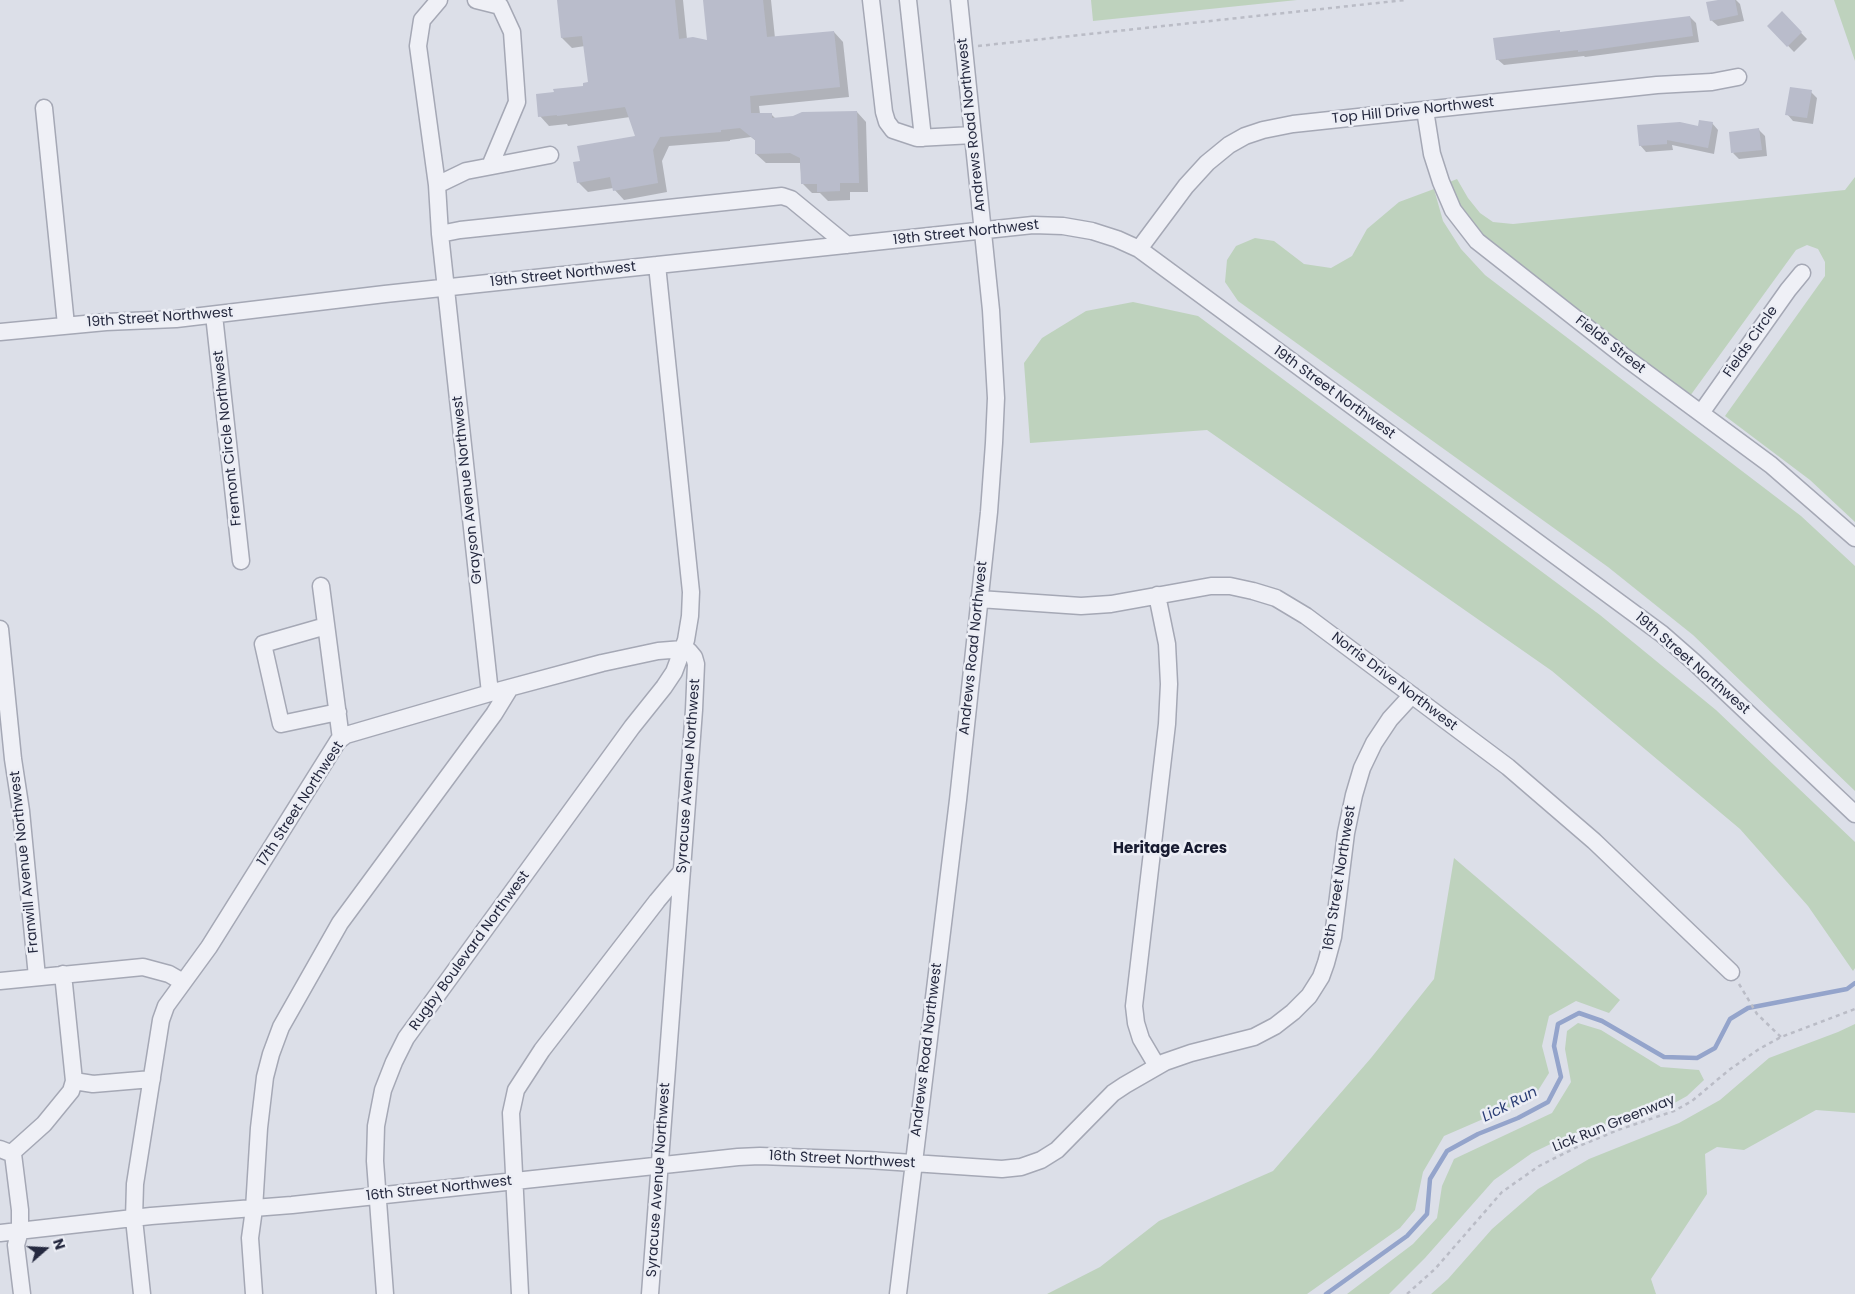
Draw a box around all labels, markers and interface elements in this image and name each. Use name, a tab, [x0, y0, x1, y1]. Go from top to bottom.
street label: Andrews Road Northwest	[954, 37, 990, 213]
street label: Top Hill Drive Northwest	[1331, 94, 1495, 128]
street label: 19th Street Northwest	[892, 217, 1040, 249]
street label: 19th Street Northwest	[489, 259, 637, 291]
street label: Fields Circle	[1720, 303, 1782, 381]
street label: 19th Street Northwest	[86, 305, 234, 331]
street label: Fields Street	[1572, 312, 1648, 378]
street label: 19th Street Northwest	[1270, 343, 1398, 443]
street label: Fremont Circle Northwest	[210, 349, 246, 527]
street label: Grayson Avenue Northwest	[450, 395, 486, 585]
street label: Andrews Road Northwest	[956, 560, 992, 736]
street label: 19th Street Northwest	[1631, 610, 1753, 718]
street label: Norris Drive Northwest	[1328, 629, 1460, 735]
street label: Syracuse Avenue Northwest	[674, 678, 704, 874]
street label: 17th Street Northwest	[254, 738, 348, 870]
street label: Franwill Avenue Northwest	[7, 770, 43, 954]
street label: 16th Street Northwest	[1320, 804, 1360, 952]
district label: Heritage Acres	[1113, 840, 1227, 858]
street label: Rugby Boulevard Northwest	[406, 868, 534, 1034]
street label: Andrews Road Northwest	[908, 962, 946, 1138]
street label: Syracuse Avenue Northwest	[644, 1082, 674, 1278]
water label: Lick Run	[1479, 1083, 1541, 1127]
street label: Lick Run Greenway	[1550, 1092, 1678, 1156]
street label: 16th Street Northwest	[768, 1148, 916, 1172]
street label: 16th Street Northwest	[365, 1173, 513, 1205]
north arrow	[20, 1224, 70, 1274]
text: N	[48, 1236, 70, 1252]

